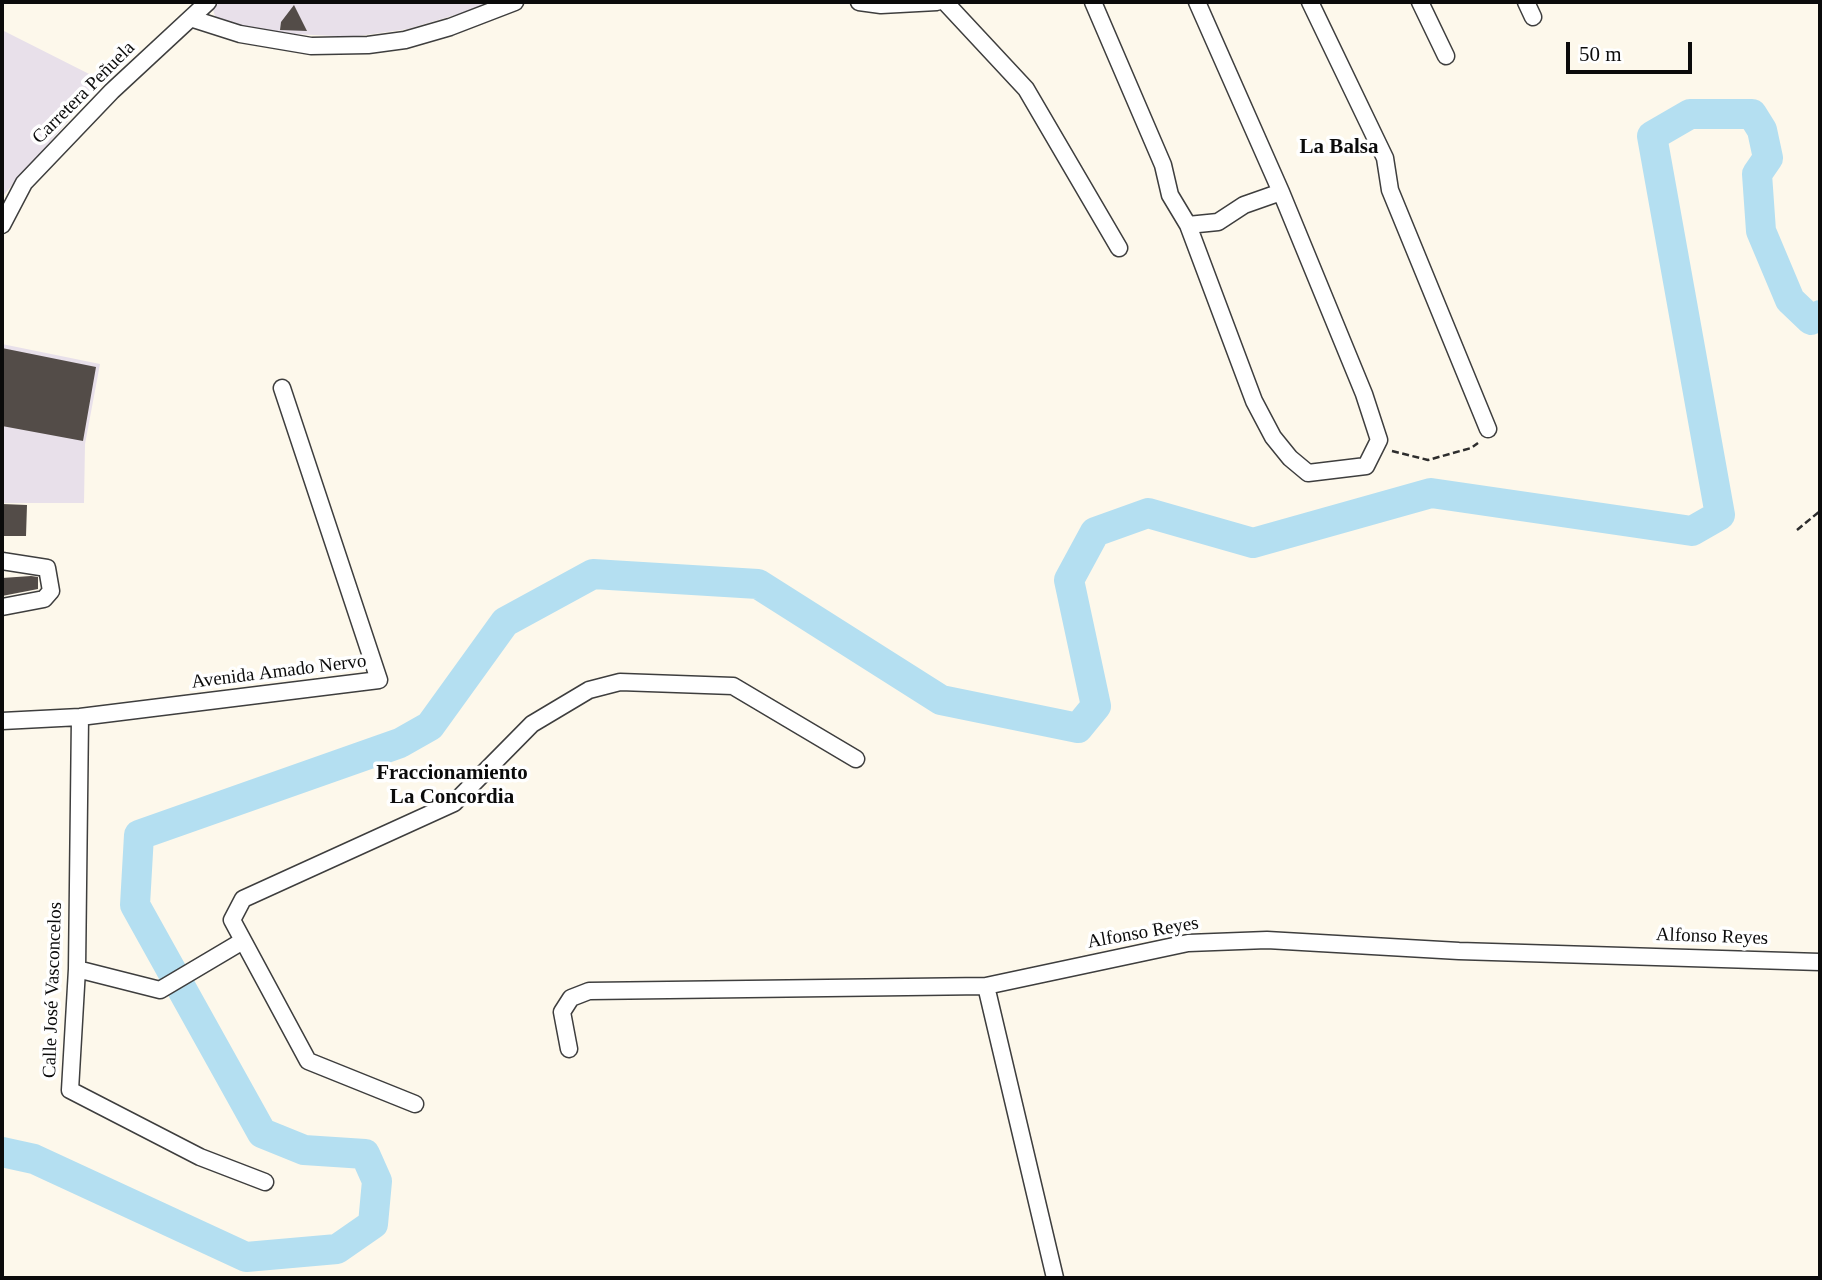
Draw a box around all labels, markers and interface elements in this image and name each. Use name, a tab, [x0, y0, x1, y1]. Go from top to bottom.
scale bar	[1570, 28, 1696, 72]
street label: Carretera Peñuela	[28, 37, 140, 149]
text: 50 m	[1579, 42, 1622, 66]
district label: La Balsa	[1300, 135, 1378, 161]
street label: Avenida Amado Nervo	[190, 650, 368, 694]
district label: Fraccionamiento La Concordia	[376, 761, 528, 811]
street label: Calle José Vasconcelos	[39, 902, 67, 1078]
street label: Alfonso Reyes	[1086, 912, 1200, 954]
street label: Alfonso Reyes	[1655, 924, 1769, 950]

